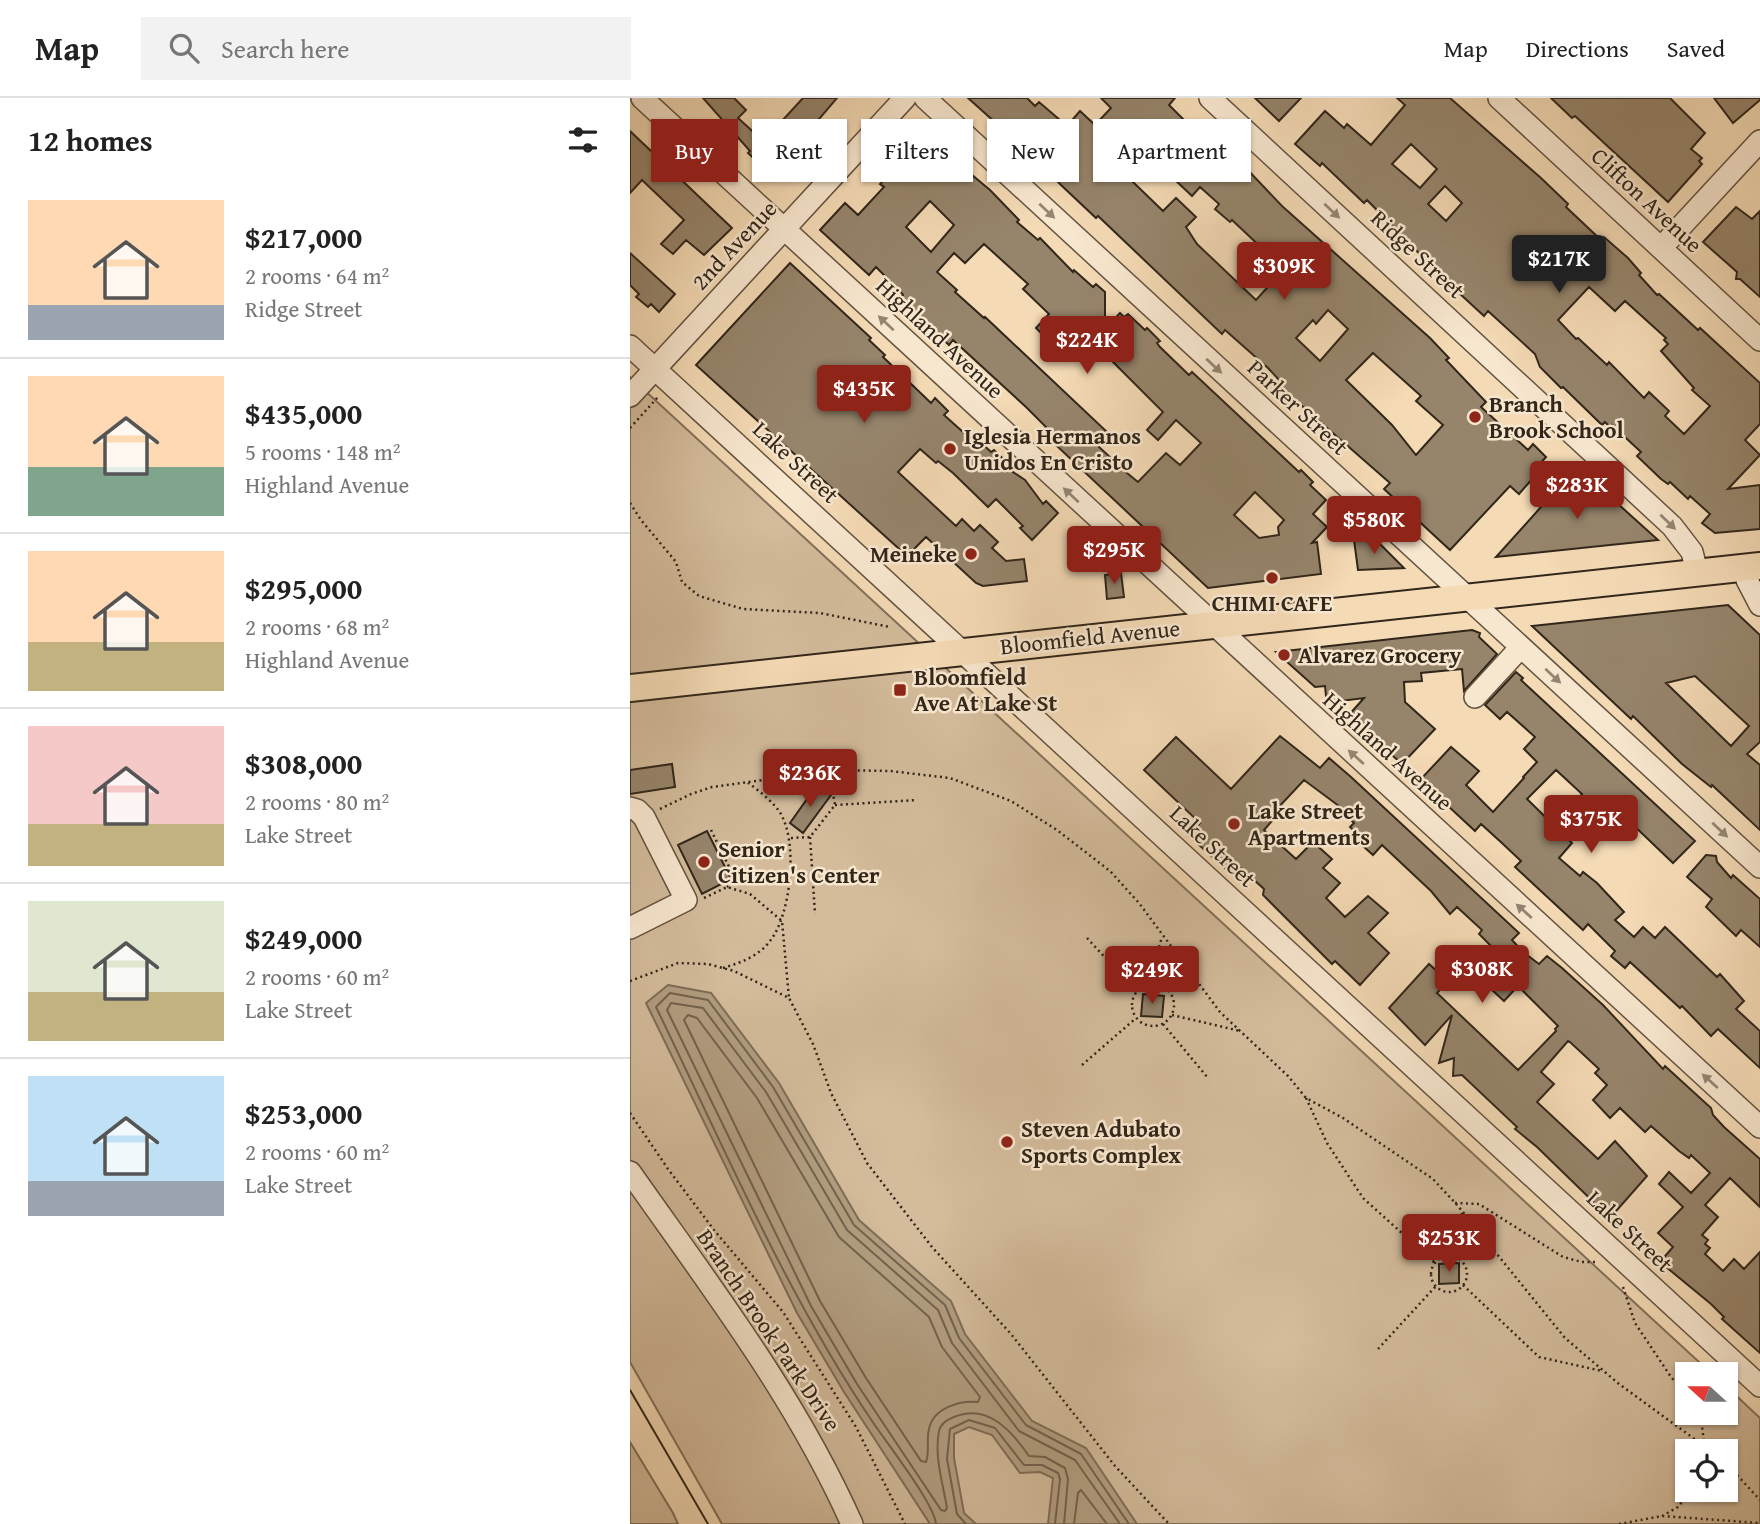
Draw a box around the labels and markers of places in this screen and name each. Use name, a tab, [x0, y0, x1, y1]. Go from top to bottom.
pin: $217K	[1510, 236, 1608, 295]
pin: $309K	[1235, 242, 1333, 302]
pin: $224K	[1038, 316, 1136, 376]
pin: $435K	[815, 366, 913, 425]
place label: Branch Brook School	[1489, 387, 1624, 446]
marker: Branch Brook School	[1467, 409, 1483, 425]
place label: Iglesia Hermanos Unidos En Cristo	[964, 419, 1141, 478]
marker: Iglesia Hermanos Unidos En Cristo	[942, 441, 958, 457]
pin: $283K	[1528, 462, 1626, 521]
pin: $580K	[1325, 496, 1423, 556]
pin: $295K	[1065, 526, 1163, 586]
place label: Meineke	[870, 537, 957, 570]
marker: Meineke	[963, 546, 979, 562]
marker: CHIMI CAFE	[1264, 570, 1280, 586]
place label: CHIMI CAFE	[1212, 586, 1332, 619]
place label: Alvarez Grocery	[1298, 638, 1461, 671]
marker: Alvarez Grocery	[1276, 647, 1292, 663]
place label: Bloomfield Ave At Lake St	[914, 660, 1057, 719]
marker: Bloomfield Ave At Lake St	[892, 682, 908, 698]
pin: $236K	[761, 750, 859, 809]
place label: Lake Street Apartments	[1248, 794, 1370, 853]
pin: $375K	[1542, 796, 1640, 855]
marker: Lake Street Apartments	[1226, 816, 1242, 832]
place label: Senior Citizen's Center	[718, 832, 880, 891]
marker: Senior Citizen's Center	[696, 854, 712, 870]
pin: $249K	[1103, 946, 1201, 1006]
pin: $308K	[1433, 946, 1531, 1005]
place label: Steven Adubato Sports Complex	[1021, 1112, 1181, 1171]
marker: Steven Adubato Sports Complex	[999, 1134, 1015, 1150]
pin: $253K	[1400, 1214, 1498, 1274]

